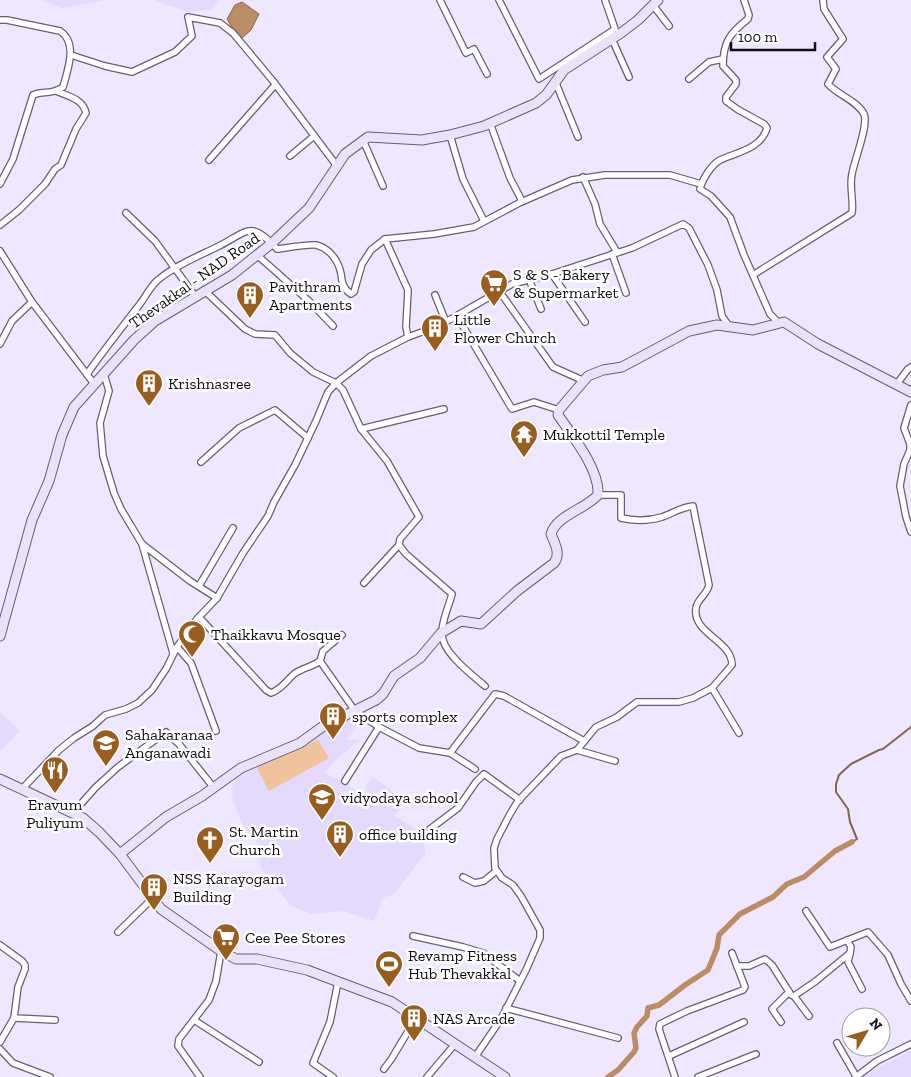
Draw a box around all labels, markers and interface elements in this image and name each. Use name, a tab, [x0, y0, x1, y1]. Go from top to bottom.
scale bar	[731, 20, 815, 52]
text: 100 m	[738, 28, 777, 46]
street label: Thevakkal - NAD Road	[126, 228, 263, 333]
place label: S & S - Bakery & Supermarket	[513, 265, 619, 302]
supermarket icon: S & S - Bakery & Supermarket	[479, 268, 509, 307]
place label: Pavithram Apartments	[269, 277, 352, 314]
building icon: Pavithram Apartments	[235, 280, 265, 319]
place label: Little Flower Church	[454, 310, 556, 347]
building icon: Little Flower Church	[420, 313, 450, 352]
building icon: Krishnasree	[134, 368, 164, 407]
place label: Krishnasree	[168, 374, 251, 393]
temple icon: Mukkottil Temple	[509, 419, 539, 458]
place label: Mukkottil Temple	[543, 425, 665, 444]
mosque icon: Thaikkavu Mosque	[177, 619, 207, 658]
place label: Thaikkavu Mosque	[211, 625, 341, 644]
building icon: sports complex	[318, 701, 348, 740]
place label: sports complex	[352, 707, 457, 726]
place label: Sahakaranaa Anganawadi	[125, 725, 213, 762]
school or university icon: Sahakaranaa Anganawadi	[91, 728, 121, 767]
restaurant icon: Eravum Puliyum	[40, 755, 70, 794]
school or university icon: vidyodaya school	[307, 782, 337, 821]
place label: vidyodaya school	[341, 788, 458, 807]
place label: Eravum Puliyum	[26, 795, 84, 832]
building icon: office building	[325, 819, 355, 858]
place label: St. Martin Church	[229, 822, 299, 859]
church icon: St. Martin Church	[195, 825, 225, 864]
place label: office building	[359, 825, 457, 844]
place label: NSS Karayogam Building	[173, 869, 284, 906]
building icon: NSS Karayogam Building	[139, 872, 169, 911]
supermarket icon: Cee Pee Stores	[211, 922, 241, 961]
place label: Cee Pee Stores	[245, 928, 345, 947]
place label: Revamp Fitness Hub Thevakkal	[408, 946, 517, 983]
sports icon: Revamp Fitness Hub Thevakkal	[374, 949, 404, 988]
building icon: NAS Arcade	[399, 1003, 429, 1042]
north arrow	[841, 1007, 891, 1057]
place label: NAS Arcade	[433, 1009, 515, 1028]
text: N	[866, 1015, 886, 1034]

